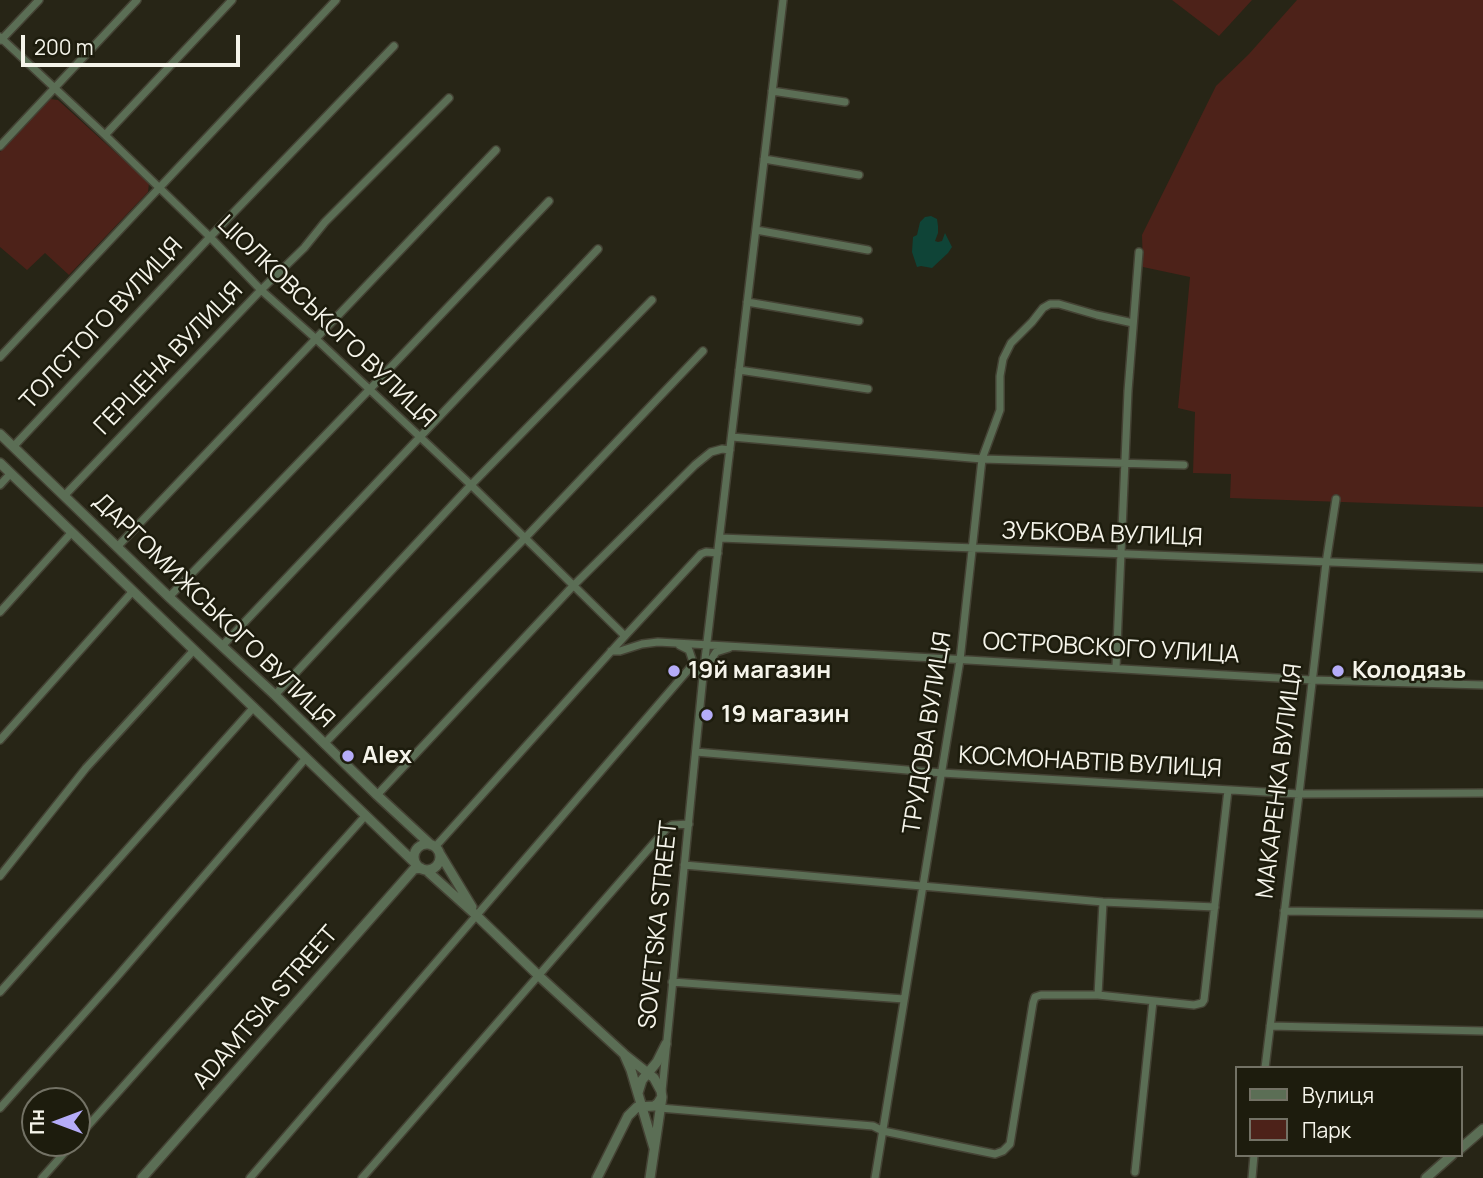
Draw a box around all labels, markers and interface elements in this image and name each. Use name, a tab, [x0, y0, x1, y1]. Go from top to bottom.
scale bar	[24, 21, 243, 65]
text: 200 m	[34, 33, 94, 61]
street label: ЦІОЛКОВСЬКОГО ВУЛИЦЯ	[211, 210, 441, 434]
street label: ТОЛСТОГО ВУЛИЦЯ	[15, 232, 189, 416]
street label: ГЕРЦЕНА ВУЛИЦЯ	[89, 277, 249, 441]
street label: ДАРГОМИЖСЬКОГО ВУЛИЦЯ	[86, 488, 340, 734]
street label: ЗУБКОВА ВУЛИЦЯ	[1001, 517, 1203, 553]
street label: ОСТРОВСКОГО УЛИЦА	[982, 628, 1240, 670]
street label: ТРУДОВА ВУЛИЦЯ	[898, 630, 958, 836]
place label: 19й магазин	[688, 657, 831, 685]
place label: Колодязь	[1352, 657, 1466, 685]
street label: МАКАРЕНКА ВУЛИЦЯ	[1251, 662, 1309, 900]
marker: 19й магазин	[666, 663, 682, 679]
marker: Колодязь	[1330, 663, 1346, 679]
place label: 19 магазин	[721, 701, 849, 729]
marker: 19 магазин	[699, 707, 715, 723]
place label: Alex	[362, 742, 412, 770]
street label: КОСМОНАВТІВ ВУЛИЦЯ	[958, 742, 1222, 784]
marker: Alex	[340, 748, 356, 764]
street label: SOVETSKA STREET	[634, 820, 684, 1030]
street label: ADAMTSIA STREET	[187, 920, 345, 1096]
legend	[1234, 1066, 1462, 1157]
text: Вулиця	[1302, 1081, 1374, 1109]
north arrow	[21, 1087, 91, 1157]
text: Пн	[24, 1109, 50, 1135]
text: Парк	[1302, 1116, 1351, 1144]

